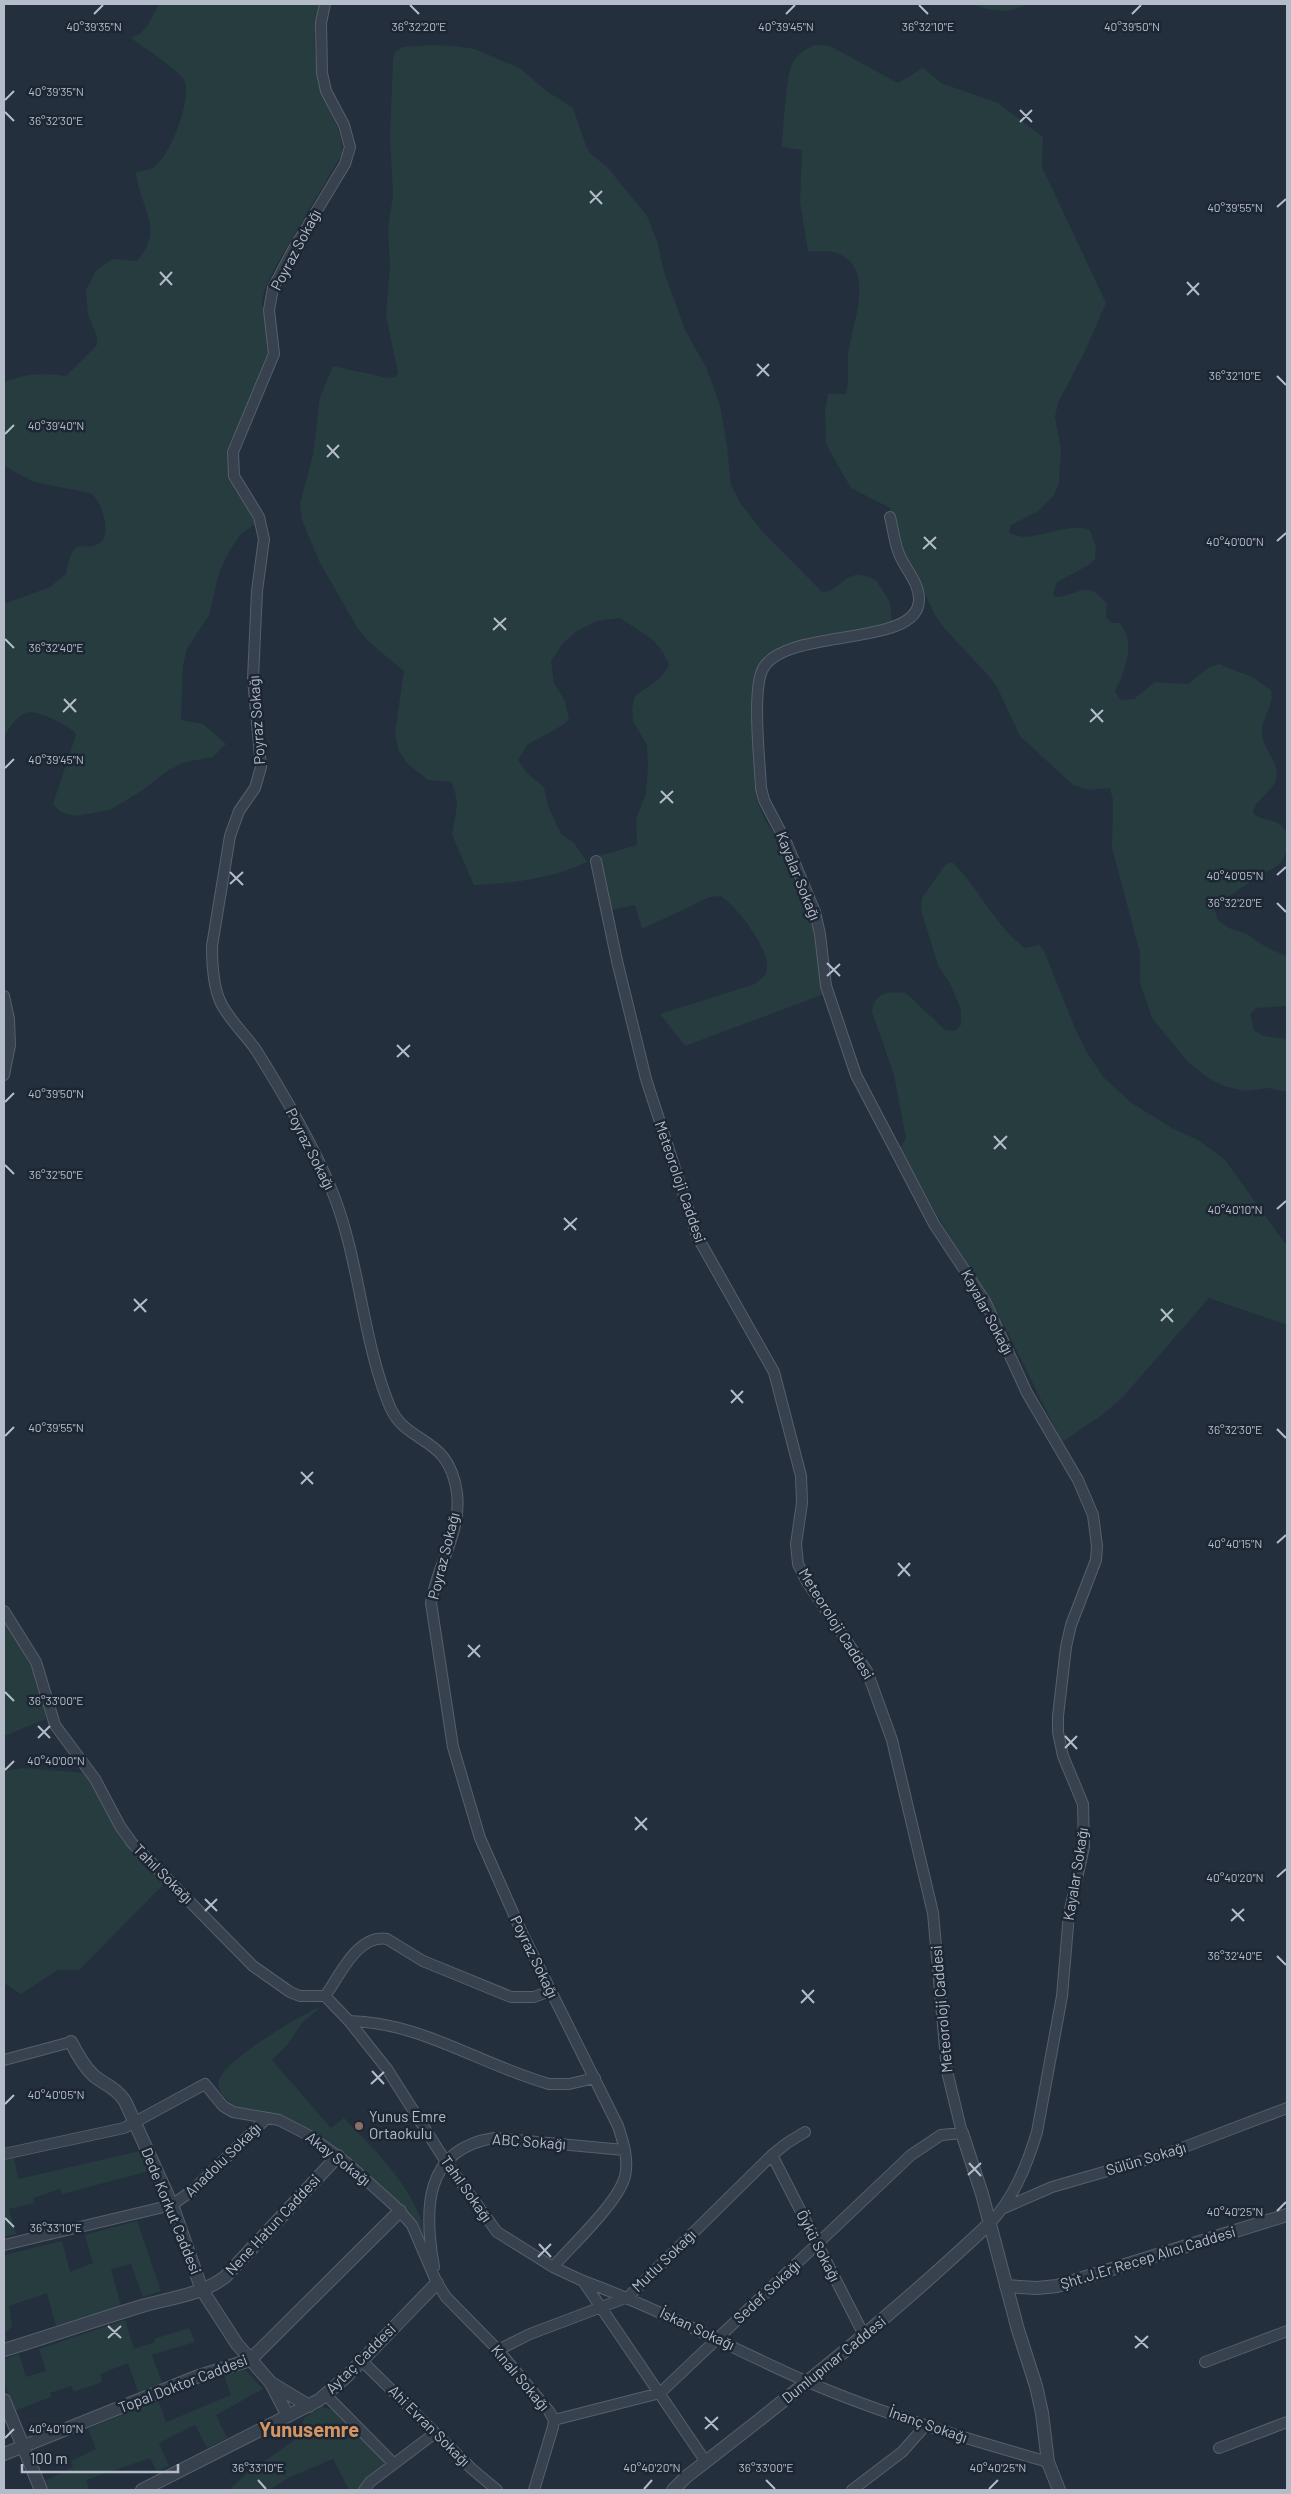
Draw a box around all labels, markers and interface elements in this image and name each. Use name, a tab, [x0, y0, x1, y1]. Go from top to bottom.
text: 40°39'35"N	[66, 19, 122, 33]
text: 36°32'20"E	[392, 19, 446, 33]
text: 40°39'45"N	[758, 19, 814, 33]
text: 36°32'10"E	[902, 19, 954, 33]
text: 40°39'50"N	[1104, 19, 1160, 33]
text: 40°39'35"N	[28, 84, 84, 98]
text: 36°32'30"E	[29, 113, 83, 127]
text: 40°39'55"N	[1207, 200, 1263, 214]
street label: Poyraz Sokağı	[266, 206, 324, 293]
text: 36°32'10"E	[1209, 368, 1261, 382]
text: 40°39'40"N	[28, 418, 84, 432]
text: 40°40'00"N	[1206, 534, 1264, 548]
text: 36°32'40"E	[29, 640, 83, 654]
street label: Poyraz Sokağı	[244, 675, 268, 765]
text: 40°39'45"N	[28, 752, 84, 766]
street label: Kayalar Sokağı	[773, 829, 825, 923]
text: 40°40'05"N	[1206, 868, 1264, 882]
text: 36°32'20"E	[1208, 895, 1262, 909]
text: 40°39'50"N	[28, 1086, 84, 1100]
street label: Poyraz Sokağı	[283, 1105, 339, 1192]
street label: Meteoroloji Caddesi	[652, 1118, 710, 1245]
text: 36°32'50"E	[29, 1167, 83, 1181]
text: 40°40'10"N	[1207, 1202, 1263, 1216]
street label: Kayalar Sokağı	[958, 1266, 1018, 1357]
text: 40°39'55"N	[28, 1420, 84, 1434]
text: 36°32'30"E	[1208, 1422, 1262, 1436]
street label: Poyraz Sokağı	[423, 1510, 463, 1601]
text: 40°40'15"N	[1208, 1536, 1262, 1550]
street label: Meteoroloji Caddesi	[795, 1565, 878, 1682]
text: 36°33'00"E	[29, 1693, 83, 1707]
text: 40°40'00"N	[27, 1753, 85, 1767]
street label: Kayalar Sokağı	[1059, 1826, 1091, 1922]
street label: Tahıl Sokağı	[130, 1840, 197, 1907]
text: 40°40'20"N	[1206, 1870, 1264, 1884]
street label: Poyraz Sokağı	[507, 1912, 563, 2001]
street label: Meteoroloji Caddesi	[926, 1945, 956, 2073]
text: 36°32'40"E	[1208, 1948, 1262, 1962]
text: 40°40'05"N	[27, 2087, 85, 2101]
place label: Yunus Emre Ortaokulu	[369, 2107, 446, 2142]
street label: Anadolu Sokağı	[180, 2118, 264, 2200]
marker: Yunus Emre Ortaokulu	[353, 2120, 365, 2132]
street label: Akay Sokağı	[303, 2127, 375, 2189]
street label: ABC Sokağı	[492, 2129, 566, 2153]
street label: Sülün Sokağı	[1104, 2137, 1188, 2179]
street label: Dede Korkut Caddesi	[138, 2145, 206, 2277]
street label: Tahıl Sokağı	[437, 2152, 496, 2225]
street label: Nene Hatun Caddesi	[221, 2170, 324, 2278]
text: 40°40'25"N	[1207, 2204, 1263, 2218]
street label: Öykü Sokağı	[793, 2207, 845, 2284]
text: 36°33'10"E	[30, 2220, 82, 2234]
street label: Şht.J.Er Recep Alıcı Caddesi	[1058, 2222, 1238, 2292]
street label: Mutlu Sokağı	[628, 2225, 699, 2295]
street label: Sedef Sokağı	[729, 2256, 803, 2327]
street label: İskan Sokağı	[657, 2303, 738, 2353]
street label: Dumlupınar Caddesi	[778, 2312, 889, 2407]
street label: Aytaç Caddesi	[322, 2320, 399, 2397]
street label: Kınalı Sokağı	[488, 2341, 554, 2414]
street label: Topal Doktor Caddesi	[116, 2350, 250, 2416]
street label: Ahi Evran Sokağı	[385, 2381, 474, 2470]
street label: İnanç Sokağı	[887, 2402, 970, 2446]
district label: Yunusemre	[259, 2417, 359, 2441]
text: 40°40'10"N	[28, 2421, 84, 2435]
scale bar	[22, 2442, 179, 2474]
text: 100 m	[30, 2449, 68, 2467]
text: 36°33'10"E	[232, 2460, 284, 2474]
text: 40°40'20"N	[623, 2460, 681, 2474]
text: 36°33'00"E	[739, 2460, 793, 2474]
text: 40°40'25"N	[970, 2460, 1026, 2474]

